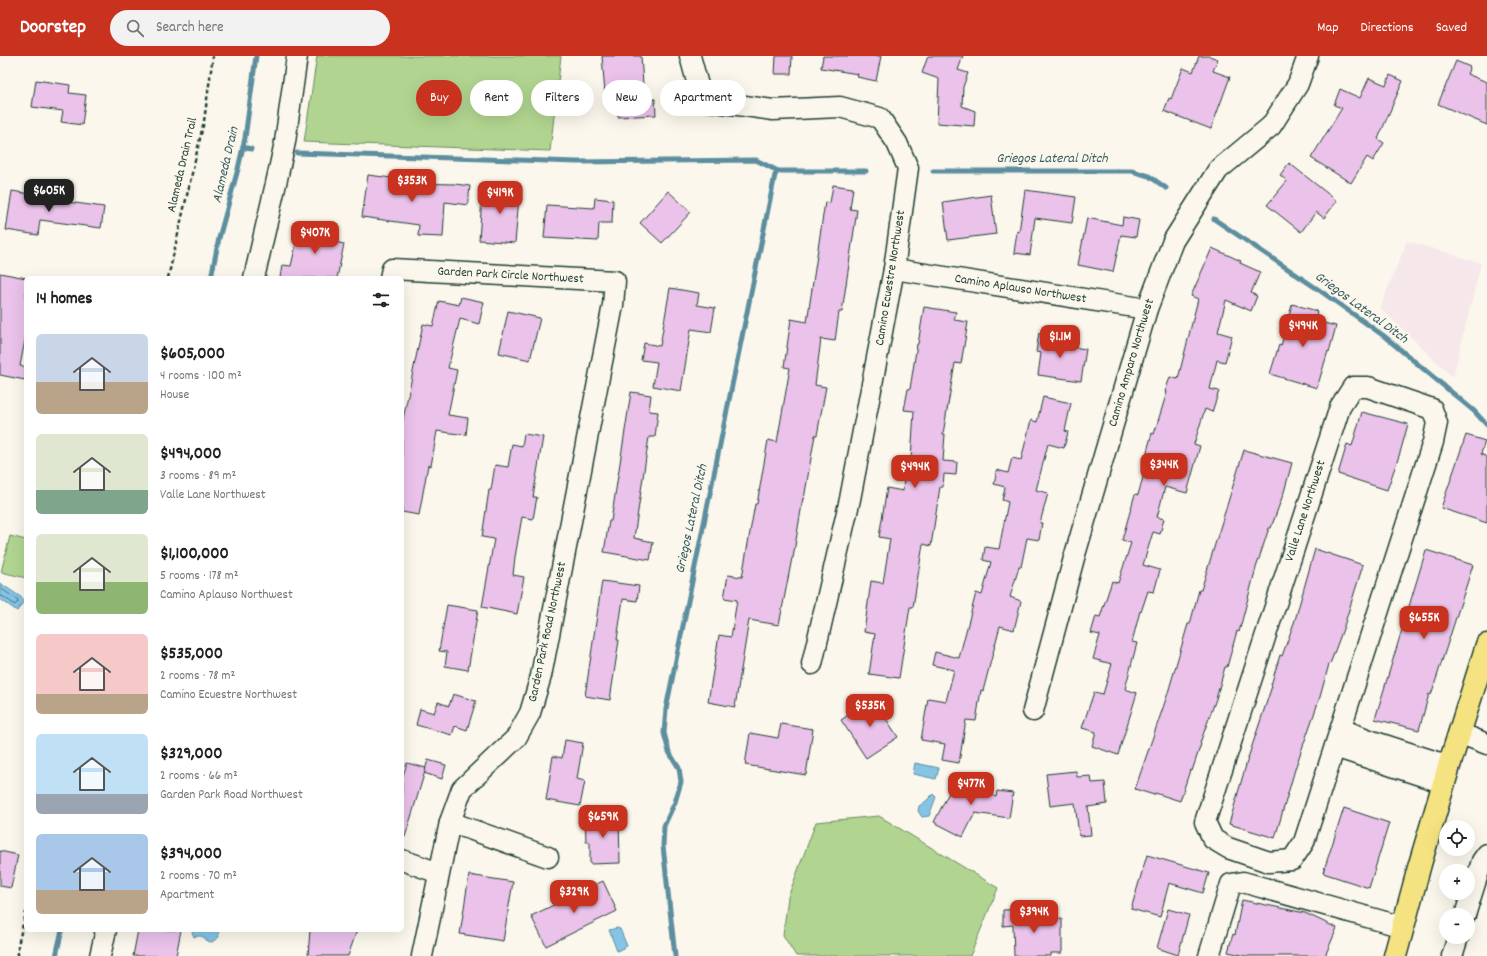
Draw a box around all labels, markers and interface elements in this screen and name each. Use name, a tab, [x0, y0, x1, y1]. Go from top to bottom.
search box	[110, 10, 390, 46]
text: Doorstep	[20, 15, 86, 42]
icon: search	[124, 17, 146, 39]
text: Search here	[156, 17, 224, 39]
text: Map	[1317, 18, 1339, 38]
text: Directions	[1361, 18, 1414, 38]
text: Saved	[1436, 18, 1467, 38]
chip: Buy	[416, 80, 462, 116]
chip: Rent	[470, 80, 523, 116]
chip: Filters	[531, 80, 594, 116]
chip: New	[602, 80, 652, 116]
chip: Apartment	[660, 80, 746, 116]
street label: Alameda Drain Trail	[163, 116, 203, 214]
water label: Alameda Drain	[208, 124, 245, 205]
water label: Griegos Lateral Ditch	[996, 149, 1108, 169]
pin: $353K	[384, 169, 440, 203]
text: $353K	[397, 172, 427, 191]
pin: $605K	[21, 179, 77, 213]
pin: $419K	[472, 181, 528, 215]
text: $605K	[33, 182, 65, 201]
text: $419K	[487, 184, 513, 203]
street label: Camino Ecuestre Northwest	[871, 209, 911, 347]
pin: $407K	[287, 221, 343, 255]
text: $407K	[300, 224, 330, 243]
street label: Garden Park Circle Northwest	[437, 262, 584, 289]
water label: Griegos Lateral Ditch	[1310, 267, 1412, 349]
street label: Camino Aplauso Northwest	[953, 269, 1088, 309]
text: 14 homes	[36, 288, 92, 312]
icon: filters	[370, 289, 392, 311]
street label: Camino Amparo Northwest	[1103, 296, 1160, 429]
pin: $494K	[1275, 314, 1331, 348]
text: $494K	[1288, 317, 1318, 336]
pin: $1.1M	[1032, 325, 1088, 359]
text: $1.1M	[1049, 328, 1071, 347]
text: $605,000	[160, 343, 225, 367]
icon: home	[68, 350, 116, 398]
text: 4 rooms · 100 m²	[160, 367, 242, 386]
text: House	[160, 386, 189, 405]
text: $494,000	[160, 443, 222, 467]
icon: home	[68, 450, 116, 498]
pin: $344K	[1136, 453, 1192, 487]
pin: $494K	[887, 455, 943, 489]
text: $344K	[1149, 456, 1179, 475]
text: $494K	[900, 458, 930, 477]
street label: Valle Lane Northwest	[1281, 458, 1331, 564]
water label: Griegos Lateral Ditch	[671, 462, 713, 576]
text: 3 rooms · 89 m²	[160, 467, 236, 486]
text: Valle Lane Northwest	[160, 486, 266, 505]
text: $1,100,000	[160, 543, 229, 567]
icon: home	[68, 550, 116, 598]
street label: Garden Park Road Northwest	[524, 560, 572, 704]
text: 5 rooms · 178 m²	[160, 567, 238, 586]
text: Camino Aplauso Northwest	[160, 586, 293, 605]
pin: $655K	[1396, 606, 1452, 640]
text: $655K	[1408, 609, 1440, 628]
text: $535,000	[160, 643, 223, 667]
icon: home	[68, 650, 116, 698]
text: 2 rooms · 78 m²	[160, 667, 235, 686]
text: Camino Ecuestre Northwest	[160, 686, 297, 705]
pin: $535K	[842, 694, 898, 728]
text: $535K	[855, 697, 885, 716]
text: $329,000	[160, 743, 222, 767]
icon: home	[68, 750, 116, 798]
text: 2 rooms · 66 m²	[160, 767, 238, 786]
pin: $477K	[943, 772, 999, 806]
text: $477K	[957, 775, 985, 794]
text: Garden Park Road Northwest	[160, 786, 303, 805]
pin: $659K	[575, 805, 631, 839]
text: $659K	[588, 808, 618, 827]
map controls	[1439, 820, 1475, 944]
button: locate	[1439, 820, 1475, 856]
text: $394,000	[160, 843, 222, 867]
icon: home	[68, 850, 116, 898]
button: +	[1439, 864, 1475, 900]
text: 2 rooms · 70 m²	[160, 867, 237, 886]
pin: $329K	[546, 880, 602, 914]
text: $329K	[559, 883, 589, 902]
text: Apartment	[160, 886, 214, 905]
pin: $394K	[1006, 900, 1062, 934]
text: $394K	[1019, 903, 1049, 922]
button: −	[1439, 908, 1475, 944]

